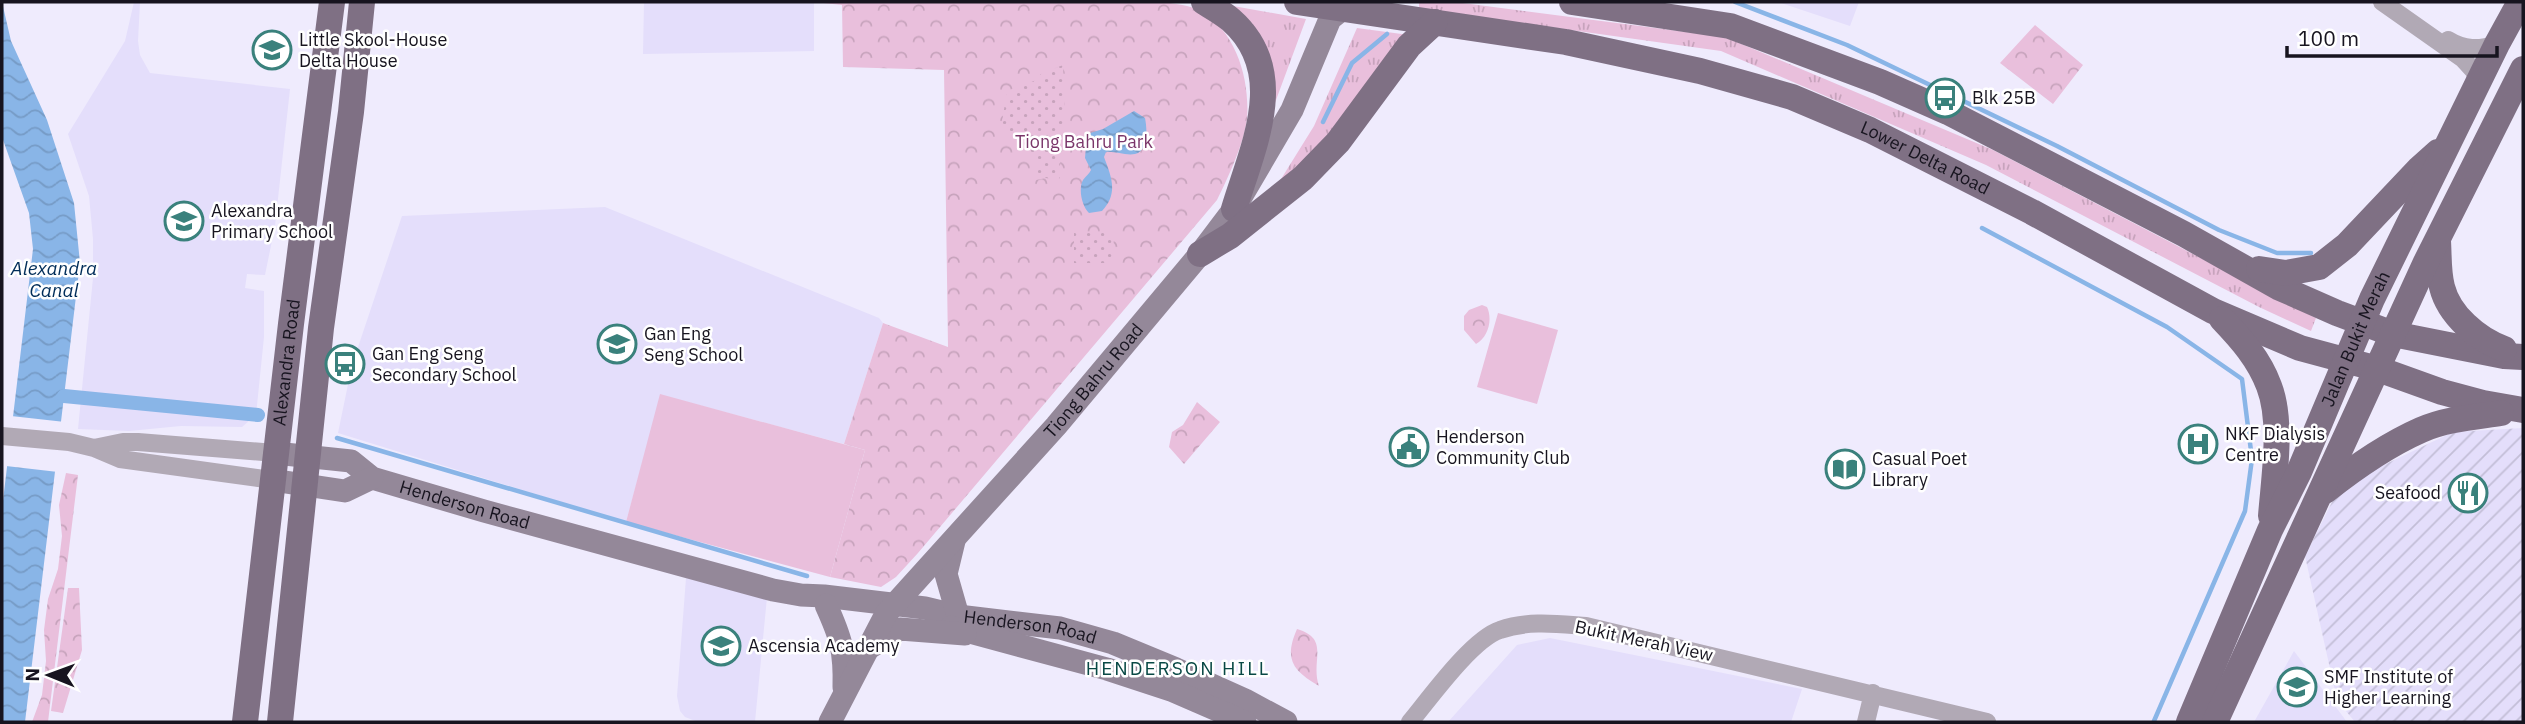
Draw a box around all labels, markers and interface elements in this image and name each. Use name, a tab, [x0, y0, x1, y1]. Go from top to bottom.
scale bar	[2287, 14, 2497, 58]
text: 100 m	[2298, 24, 2359, 52]
place label: Little Skool-House Delta House	[299, 28, 448, 72]
school or university icon: Little Skool-House Delta House	[251, 29, 293, 71]
bus stop icon: Blk 25B	[1924, 77, 1966, 119]
place label: Blk 25B	[1972, 86, 2036, 109]
street label: Lower Delta Road	[1857, 115, 1994, 200]
park label: Tiong Bahru Park	[1015, 130, 1153, 153]
place label: Alexandra Primary School	[211, 199, 333, 243]
school or university icon: Alexandra Primary School	[163, 200, 205, 242]
water label: Alexandra Canal	[10, 256, 97, 302]
street label: Jalan Bukit Merah	[2316, 267, 2395, 410]
street label: Alexandra Road	[267, 298, 305, 427]
street label: Tiong Bahru Road	[1039, 318, 1148, 443]
place label: Gan Eng Seng School	[644, 322, 743, 366]
school or university icon: Gan Eng Seng School	[596, 323, 638, 365]
place label: Gan Eng Seng Secondary School	[372, 342, 517, 386]
bus stop icon: Gan Eng Seng Secondary School	[324, 343, 366, 385]
place label: NKF Dialysis Centre	[2225, 422, 2325, 466]
hospital icon: NKF Dialysis Centre	[2177, 423, 2219, 465]
place label: Henderson Community Club	[1436, 425, 1570, 469]
public building icon: Henderson Community Club	[1388, 426, 1430, 468]
place label: Casual Poet Library	[1872, 447, 1967, 491]
library icon: Casual Poet Library	[1824, 448, 1866, 490]
restaurant icon: Seafood	[2447, 472, 2489, 514]
street label: Henderson Road	[397, 475, 533, 534]
place label: Seafood	[2375, 481, 2441, 504]
street label: Henderson Road	[962, 605, 1100, 649]
street label: Bukit Merah View	[1573, 615, 1715, 666]
school or university icon: Ascensia Academy	[700, 625, 742, 667]
place label: Ascensia Academy	[748, 634, 900, 657]
north arrow	[14, 640, 84, 710]
district label: HENDERSON HILL	[1086, 656, 1270, 680]
place label: SMF Institute of Higher Learning	[2324, 665, 2453, 709]
school or university icon: SMF Institute of Higher Learning	[2276, 666, 2318, 708]
text: N	[20, 668, 44, 682]

